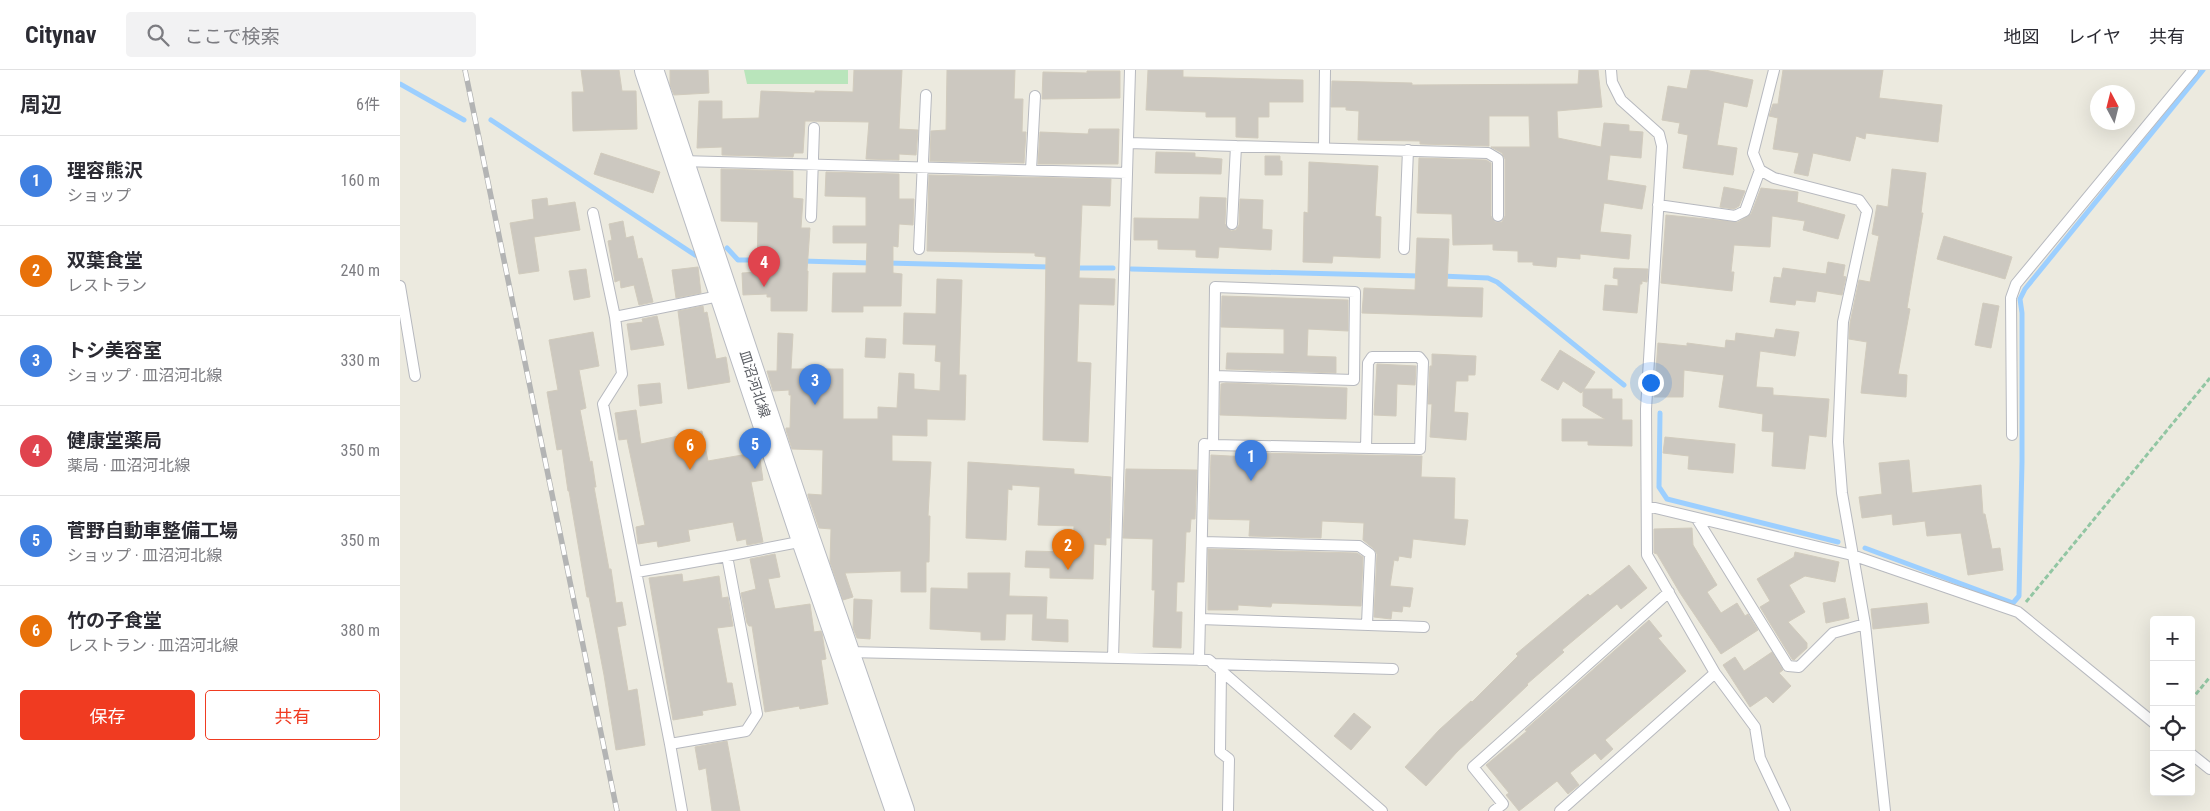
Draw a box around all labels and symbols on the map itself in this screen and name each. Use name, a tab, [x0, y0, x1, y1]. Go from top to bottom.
north arrow	[2090, 85, 2135, 130]
pin: 4	[748, 246, 780, 287]
street label: 皿沼河北線	[737, 348, 773, 420]
pin: 3	[799, 364, 831, 405]
your location	[1638, 370, 1664, 396]
pin: 5	[739, 428, 771, 469]
pin: 6	[674, 429, 706, 470]
pin: 1	[1235, 440, 1267, 481]
pin: 2	[1052, 529, 1084, 570]

